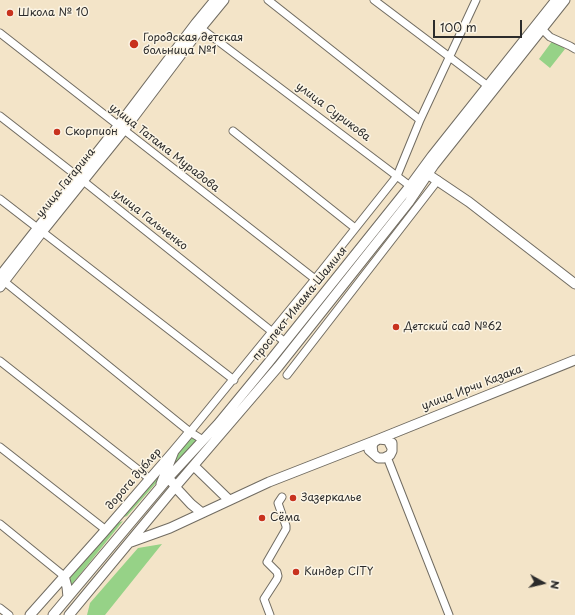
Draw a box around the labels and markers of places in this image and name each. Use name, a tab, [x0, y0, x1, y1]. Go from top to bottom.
place label: Школа № 10	[18, 6, 89, 20]
marker: Школа № 10	[5, 8, 15, 18]
place label: Городская детская больница №1	[143, 31, 243, 57]
marker: Городская детская больница №1	[128, 38, 140, 50]
place label: Скорпион	[65, 125, 118, 139]
marker: Скорпион	[52, 127, 62, 137]
place label: Детский сад №62	[404, 320, 502, 334]
marker: Детский сад №62	[391, 322, 401, 332]
place label: Зазеркалье	[301, 491, 362, 505]
marker: Зазеркалье	[288, 493, 298, 503]
place label: Сёма	[270, 511, 300, 525]
marker: Сёма	[257, 513, 267, 523]
place label: Киндер CITY	[304, 565, 373, 579]
marker: Киндер CITY	[291, 567, 301, 577]

